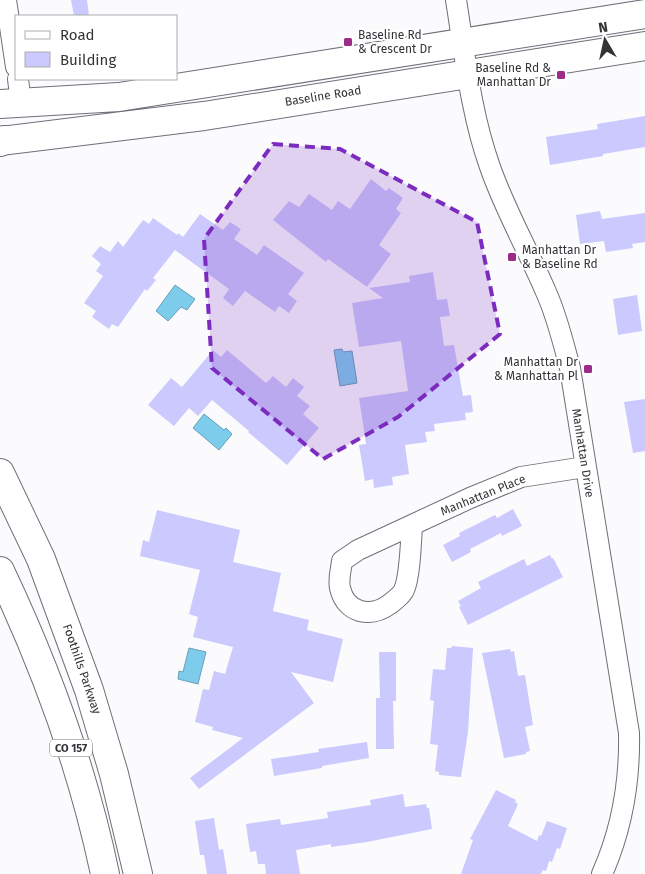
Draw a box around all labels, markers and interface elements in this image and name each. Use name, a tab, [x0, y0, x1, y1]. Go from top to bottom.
legend	[15, 15, 178, 80]
north arrow	[580, 15, 630, 65]
text: N	[597, 19, 609, 37]
text: Road	[60, 26, 95, 44]
place label: Baseline Rd & Crescent Dr	[358, 28, 432, 56]
marker: Baseline Rd & Crescent Dr	[342, 36, 354, 48]
text: Building	[60, 51, 116, 69]
place label: Baseline Rd & Manhattan Dr	[475, 61, 551, 89]
marker: Baseline Rd & Manhattan Dr	[555, 69, 567, 81]
street label: Baseline Road	[284, 83, 362, 109]
place label: Manhattan Dr & Baseline Rd	[522, 243, 598, 271]
marker: Manhattan Dr & Baseline Rd	[506, 251, 518, 263]
place label: Manhattan Dr & Manhattan Pl	[494, 355, 578, 383]
marker: Manhattan Dr & Manhattan Pl	[582, 363, 594, 375]
street label: Manhattan Drive	[569, 407, 597, 499]
street label: Manhattan Place	[438, 472, 528, 518]
street label: Foothills Parkway	[60, 622, 104, 716]
road number: CO 157	[50, 740, 92, 756]

